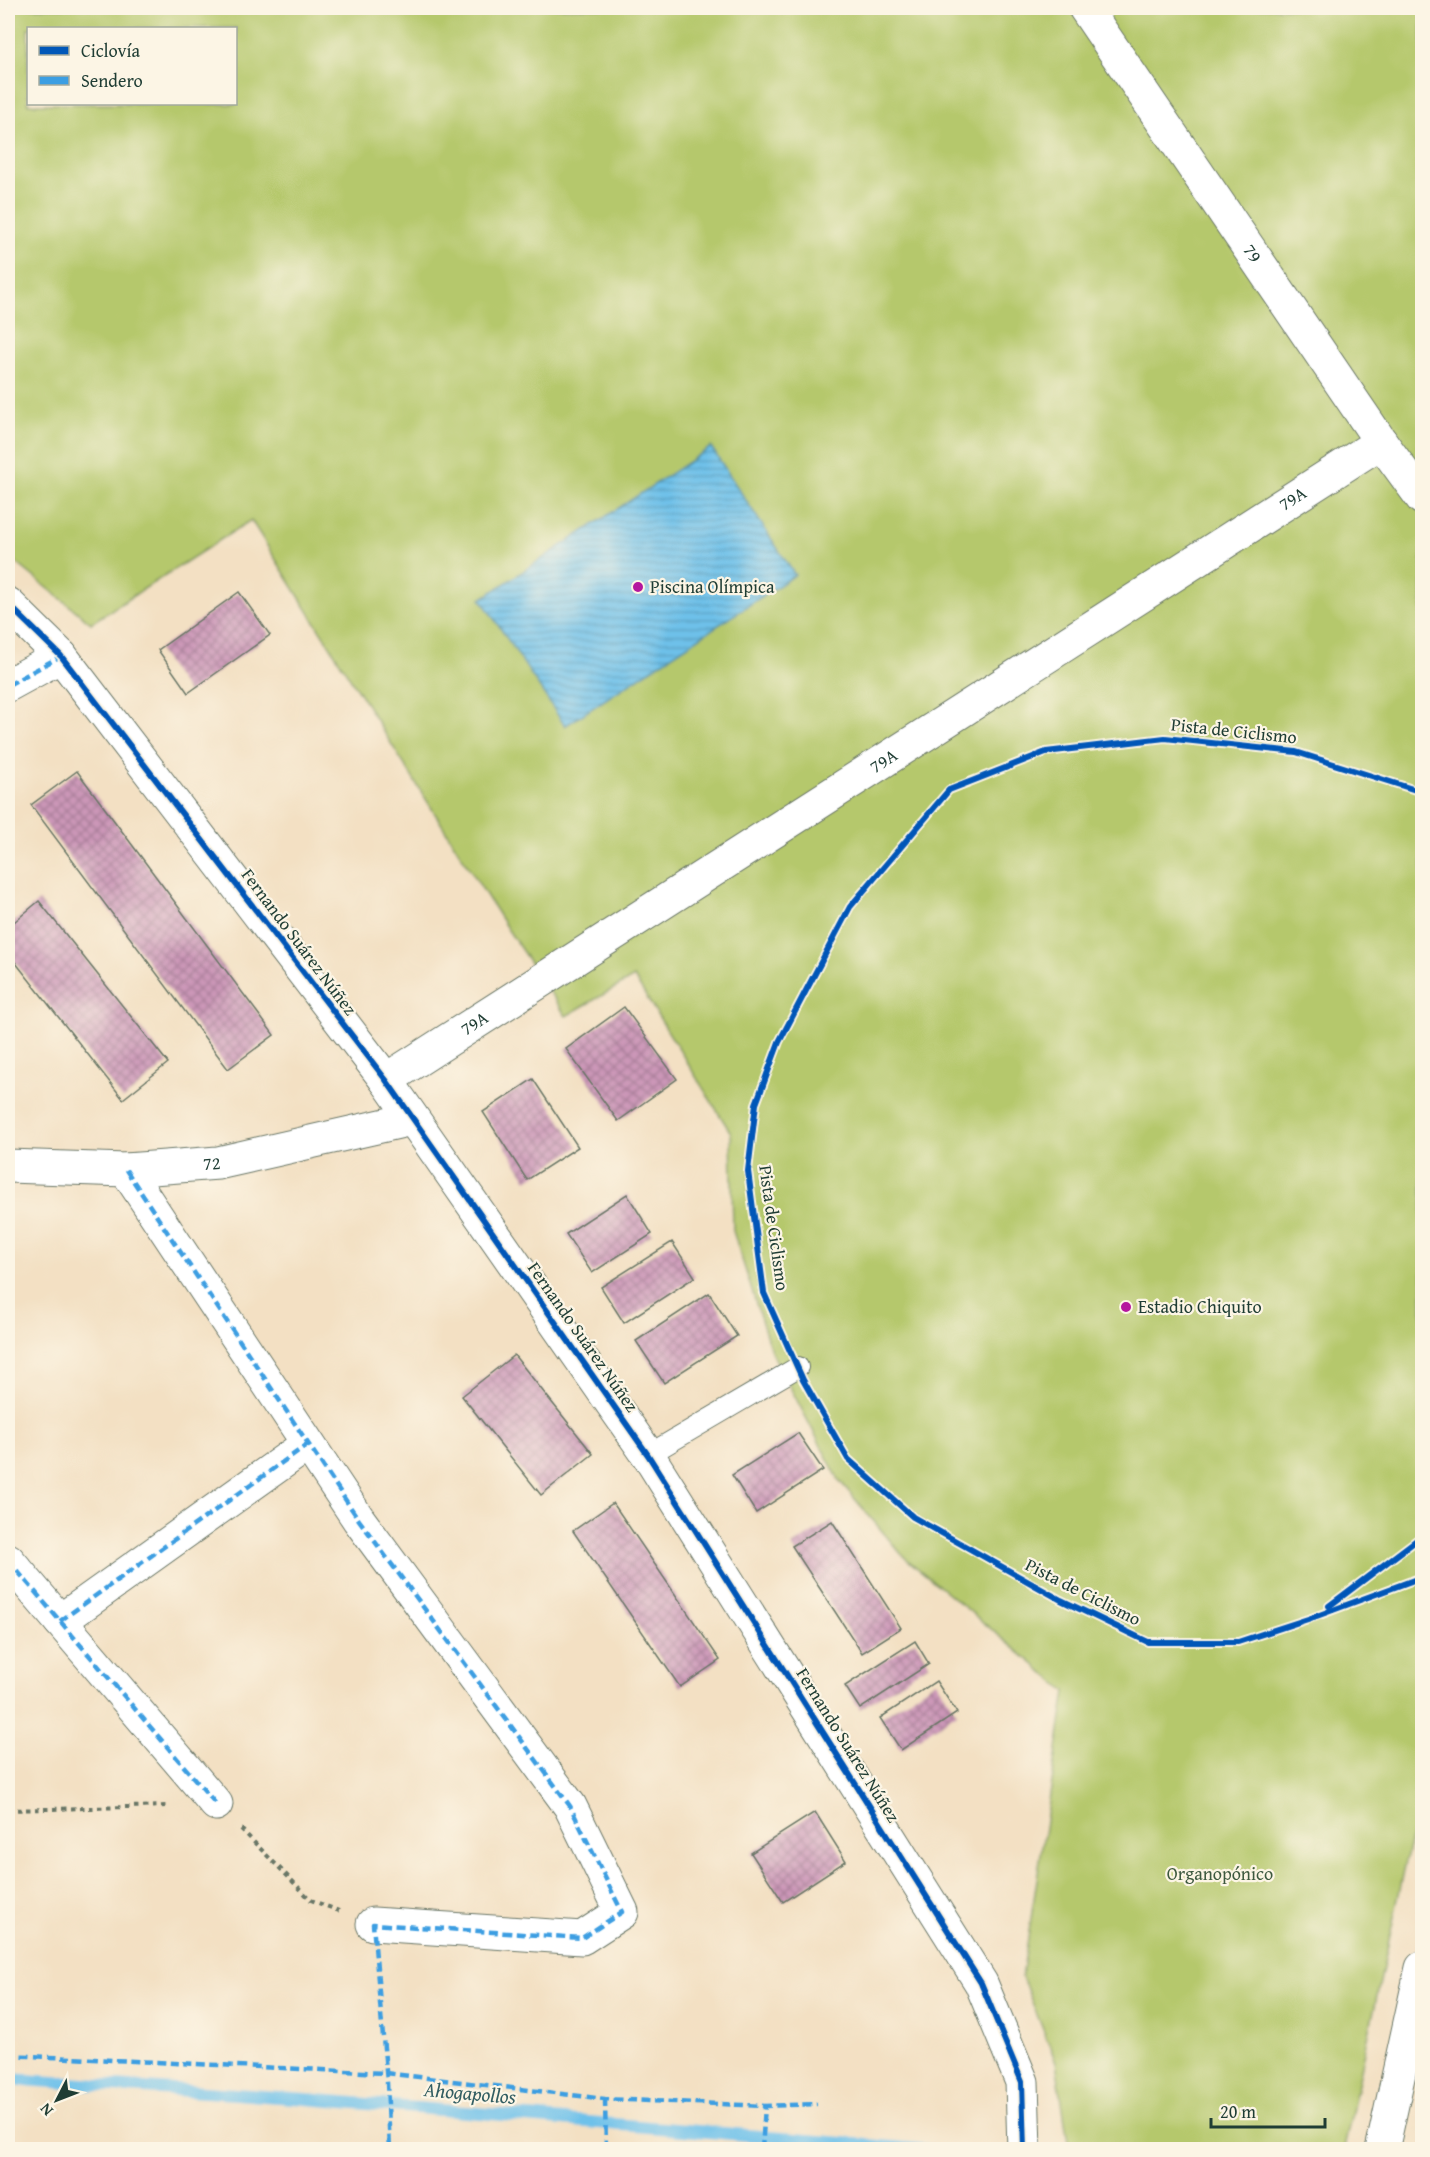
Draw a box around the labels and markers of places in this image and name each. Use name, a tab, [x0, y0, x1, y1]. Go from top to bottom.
place label: Piscina Olímpica	[650, 573, 775, 600]
marker: Piscina Olímpica	[631, 580, 645, 594]
place label: Estadio Chiquito	[1138, 1293, 1262, 1320]
marker: Estadio Chiquito	[1119, 1300, 1133, 1314]

